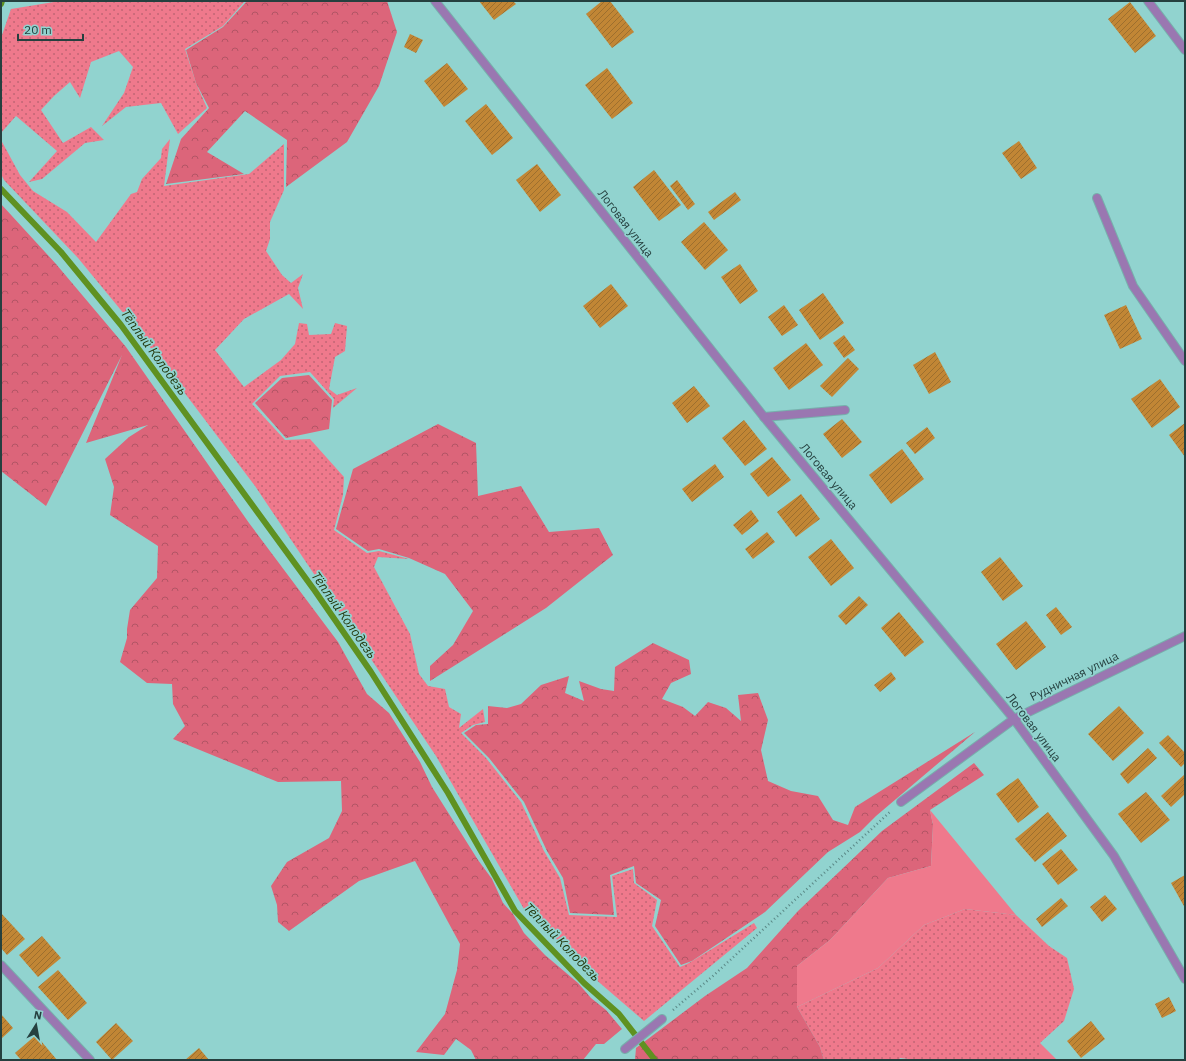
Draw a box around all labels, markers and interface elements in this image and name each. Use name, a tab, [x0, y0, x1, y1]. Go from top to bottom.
scale bar	[18, 16, 83, 42]
text: 20 m	[24, 22, 52, 37]
street label: Логовая улица	[595, 186, 658, 260]
water label: Тёплый Колодезь	[117, 305, 191, 399]
street label: Логовая улица	[797, 440, 862, 513]
water label: Тёплый Колодезь	[308, 568, 380, 662]
street label: Рудничная улица	[1027, 648, 1121, 704]
street label: Логовая улица	[1003, 690, 1065, 765]
water label: Тёплый Колодезь	[520, 899, 604, 985]
north arrow	[16, 1005, 56, 1045]
text: N	[33, 1008, 43, 1023]

